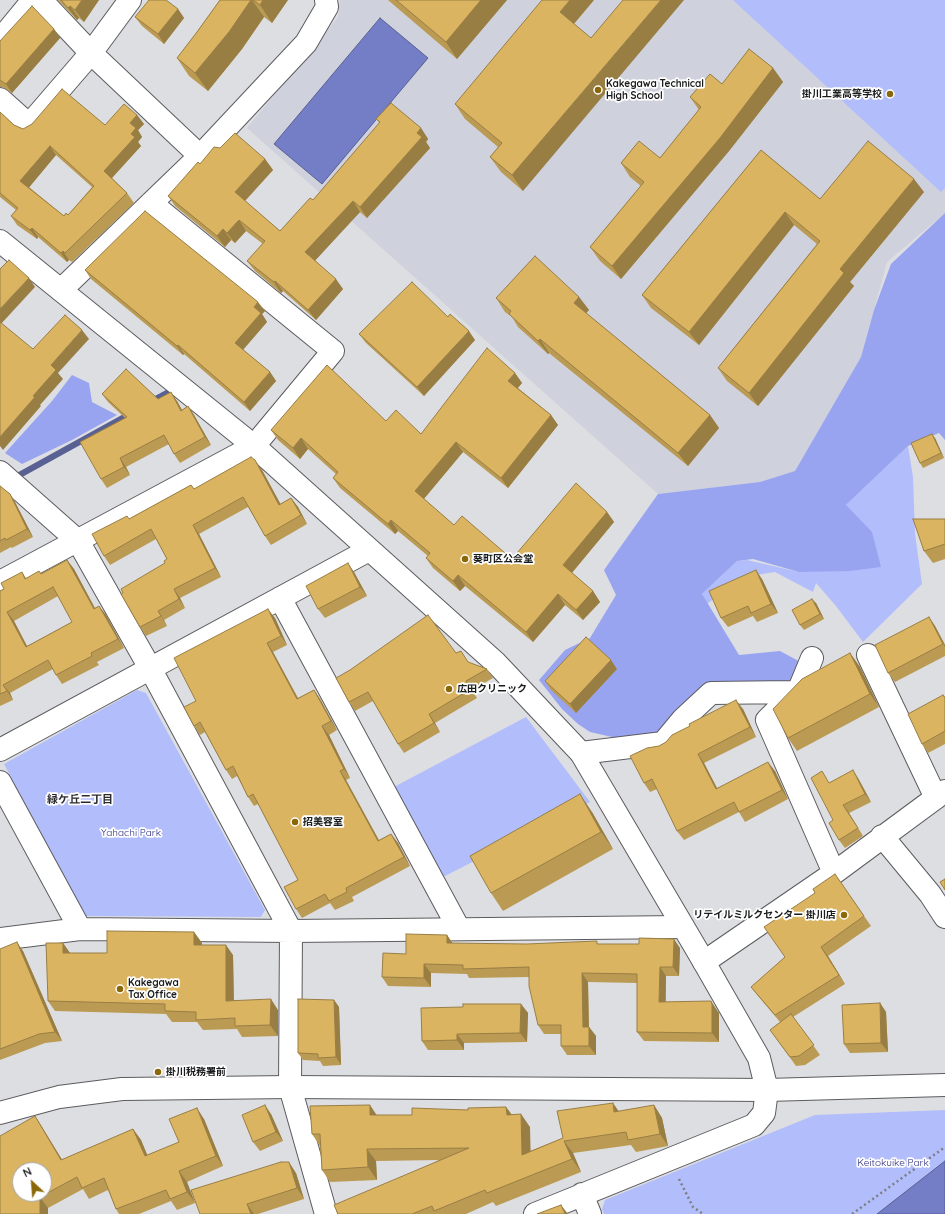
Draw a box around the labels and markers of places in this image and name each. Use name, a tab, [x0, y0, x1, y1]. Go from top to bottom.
place label: Kakegawa Technical High School	[606, 78, 704, 102]
marker: Kakegawa Technical High School	[593, 85, 603, 95]
place label: 掛川工業高等学校	[802, 88, 882, 100]
marker: 掛川工業高等学校	[885, 89, 895, 99]
place label: 葵町区公会堂	[473, 553, 533, 565]
marker: 葵町区公会堂	[460, 554, 470, 564]
place label: 広田クリニック	[457, 683, 527, 695]
marker: 広田クリニック	[444, 684, 454, 694]
place label: 招美容室	[303, 816, 343, 828]
marker: 招美容室	[290, 817, 300, 827]
place label: リテイルミルクセンター 掛川店	[693, 909, 836, 921]
marker: リテイルミルクセンター 掛川店	[839, 910, 849, 920]
place label: Kakegawa Tax Office	[128, 977, 179, 1000]
marker: Kakegawa Tax Office	[115, 984, 125, 994]
place label: 掛川税務署前	[166, 1066, 226, 1078]
marker: 掛川税務署前	[153, 1067, 163, 1077]

